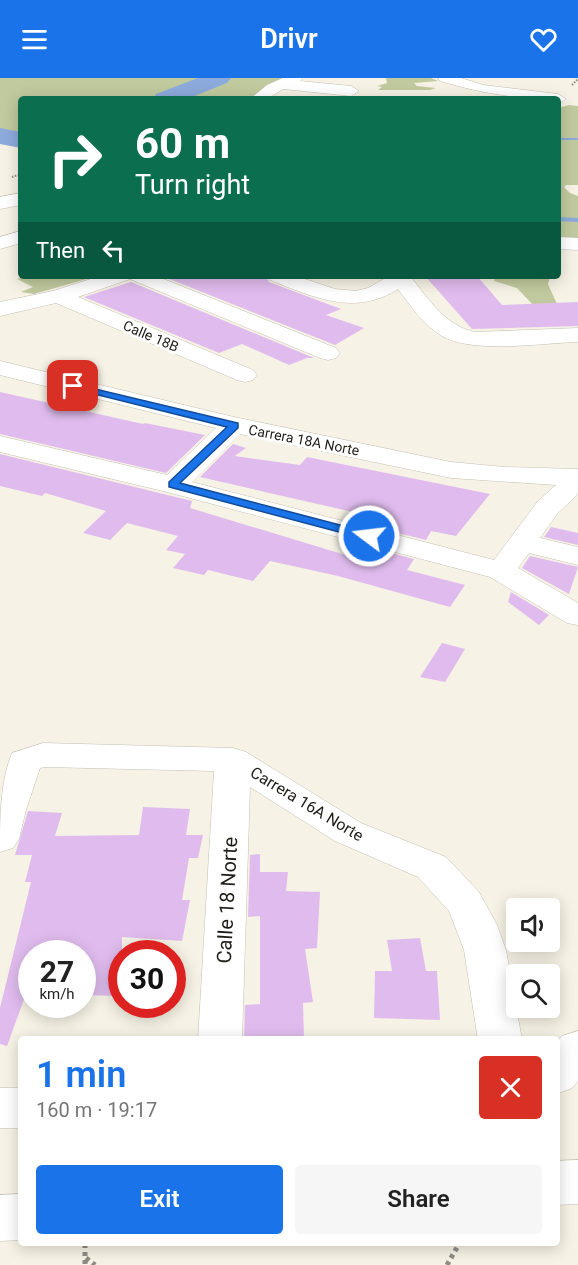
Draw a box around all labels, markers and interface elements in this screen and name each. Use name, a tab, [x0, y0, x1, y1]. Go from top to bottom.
icon: menu	[18, 23, 51, 56]
text: Drivr	[260, 23, 318, 55]
icon: heart	[527, 23, 560, 56]
text: 60 m	[135, 119, 230, 168]
icon: right	[36, 120, 114, 198]
text: Turn right	[135, 169, 250, 201]
icon: left	[97, 234, 130, 267]
text: Then	[36, 238, 85, 263]
street label: Calle 18B	[121, 317, 181, 355]
pin	[47, 360, 98, 411]
icon: arrive	[56, 369, 89, 402]
street label: Carrera 18A Norte	[247, 421, 361, 459]
position arrow	[337, 504, 401, 568]
street label: Carrera 16A Norte	[247, 763, 367, 845]
street label: Calle 18 Norte	[212, 836, 242, 964]
map controls	[506, 898, 560, 1018]
button: sound	[506, 898, 560, 952]
speed limit sign: 30	[108, 940, 186, 1018]
text: 27	[40, 954, 74, 989]
button: search	[506, 964, 560, 1018]
text: km/h	[39, 985, 75, 1003]
text: 1 min	[36, 1054, 126, 1096]
button: close	[479, 1056, 542, 1119]
text: 160 m · 19:17	[36, 1098, 157, 1122]
button: Exit	[36, 1165, 283, 1234]
button: Share	[295, 1165, 542, 1234]

